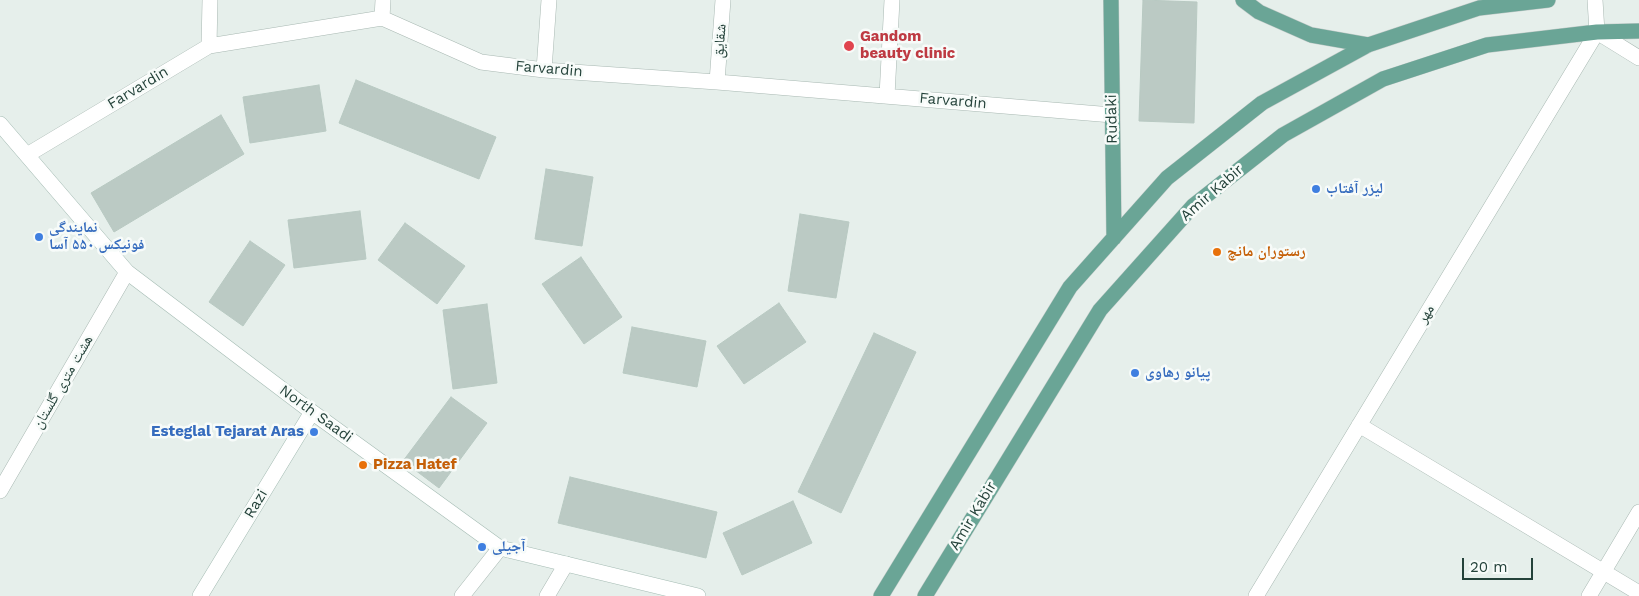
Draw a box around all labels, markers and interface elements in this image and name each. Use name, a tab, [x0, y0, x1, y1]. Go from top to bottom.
street label: شقایق	[710, 23, 730, 59]
place label: Gandom beauty clinic	[860, 28, 955, 63]
marker: Gandom beauty clinic	[842, 39, 856, 53]
street label: Farvardin	[515, 57, 583, 81]
street label: Farvardin	[104, 63, 172, 113]
street label: Farvardin	[919, 89, 987, 113]
street label: Rudaki	[1103, 94, 1121, 144]
street label: Amir Kabir	[1177, 161, 1247, 225]
place label: لیزر آفتاب	[1326, 180, 1383, 198]
marker: لیزر آفتاب	[1310, 183, 1322, 195]
place label: نمایندگی فونیکس ۵۵۰ آسا	[49, 219, 144, 254]
marker: نمایندگی فونیکس ۵۵۰ آسا	[33, 231, 45, 243]
place label: رستوران مانچ	[1227, 243, 1306, 261]
marker: رستوران مانچ	[1211, 246, 1223, 258]
street label: مهر	[1413, 301, 1439, 327]
street label: هشت متری گلستان	[29, 332, 97, 432]
place label: پیانو رهاوی	[1145, 364, 1210, 382]
marker: پیانو رهاوی	[1129, 367, 1141, 379]
street label: North Saadi	[276, 381, 356, 447]
place label: Esteglal Tejarat Aras	[151, 423, 304, 441]
marker: Esteglal Tejarat Aras	[308, 426, 320, 438]
place label: Pizza Hatef	[373, 456, 457, 474]
marker: Pizza Hatef	[357, 459, 369, 471]
street label: Amir Kabir	[945, 478, 1001, 554]
street label: Razi	[240, 486, 272, 522]
place label: آجیلی	[492, 538, 525, 556]
marker: آجیلی	[476, 541, 488, 553]
scale bar	[1464, 548, 1535, 580]
text: 20 m	[1470, 558, 1508, 576]

